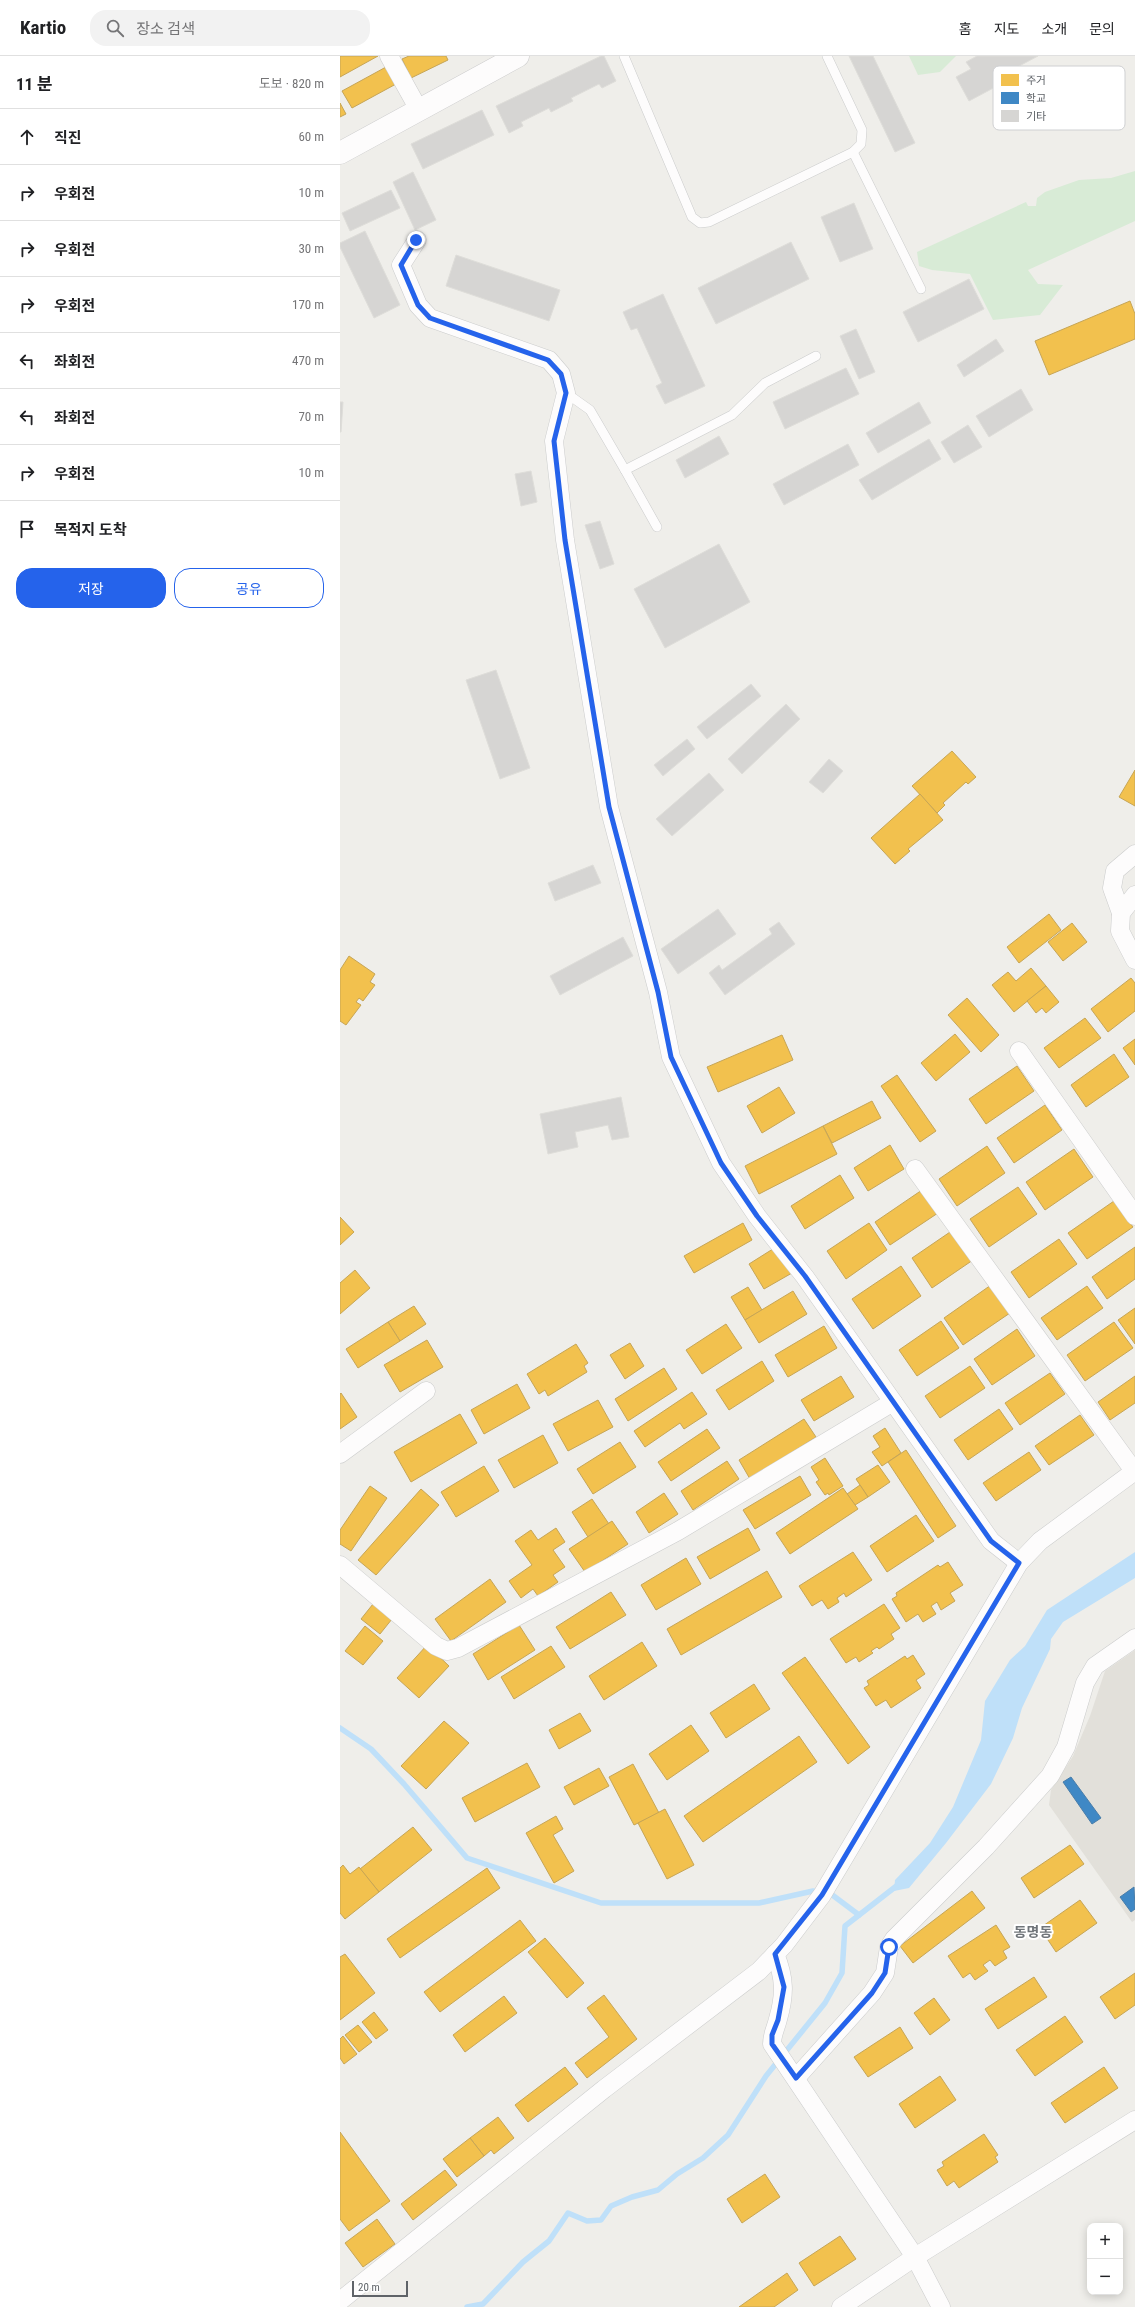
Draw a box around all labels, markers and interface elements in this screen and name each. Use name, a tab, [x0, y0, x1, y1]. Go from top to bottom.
search box	[90, 10, 370, 46]
text: Kartio	[20, 16, 66, 39]
icon: search	[104, 17, 126, 39]
text: 장소 검색	[136, 20, 195, 38]
text: 홈	[959, 21, 972, 37]
text: 지도	[994, 21, 1019, 37]
text: 소개	[1041, 21, 1067, 37]
text: 문의	[1089, 21, 1115, 37]
legend	[993, 66, 1125, 130]
text: 11 분	[16, 74, 53, 94]
text: 주거	[1026, 74, 1046, 87]
text: 도보 · 820 m	[259, 76, 324, 91]
text: 학교	[1026, 92, 1046, 105]
text: 기타	[1026, 110, 1046, 123]
icon: ahead	[16, 126, 38, 148]
text: 직진	[54, 129, 82, 147]
text: 60 m	[298, 129, 324, 144]
icon: right	[16, 182, 38, 204]
text: 우회전	[54, 185, 95, 203]
text: 10 m	[298, 185, 324, 200]
route end	[407, 231, 425, 249]
icon: right	[16, 238, 38, 260]
text: 우회전	[54, 241, 95, 259]
text: 30 m	[298, 241, 324, 256]
icon: right	[16, 294, 38, 316]
text: 우회전	[54, 297, 95, 315]
text: 170 m	[292, 297, 324, 312]
icon: left	[16, 350, 38, 372]
text: 좌회전	[54, 353, 95, 371]
text: 470 m	[292, 353, 324, 368]
icon: left	[16, 406, 38, 428]
text: 좌회전	[54, 409, 95, 427]
text: 70 m	[298, 409, 324, 424]
icon: right	[16, 462, 38, 484]
text: 우회전	[54, 465, 95, 483]
text: 10 m	[298, 465, 324, 480]
icon: arrive	[16, 518, 38, 540]
text: 목적지 도착	[54, 521, 126, 539]
button: 저장	[16, 568, 166, 608]
button: 공유	[174, 568, 324, 608]
district label: 동명동	[1014, 1924, 1052, 1940]
route start	[880, 1938, 898, 1956]
map controls	[1087, 2223, 1123, 2295]
button: +	[1087, 2223, 1123, 2259]
button: −	[1087, 2259, 1123, 2295]
scale bar	[352, 2279, 408, 2298]
text: 20 m	[358, 2281, 380, 2294]

